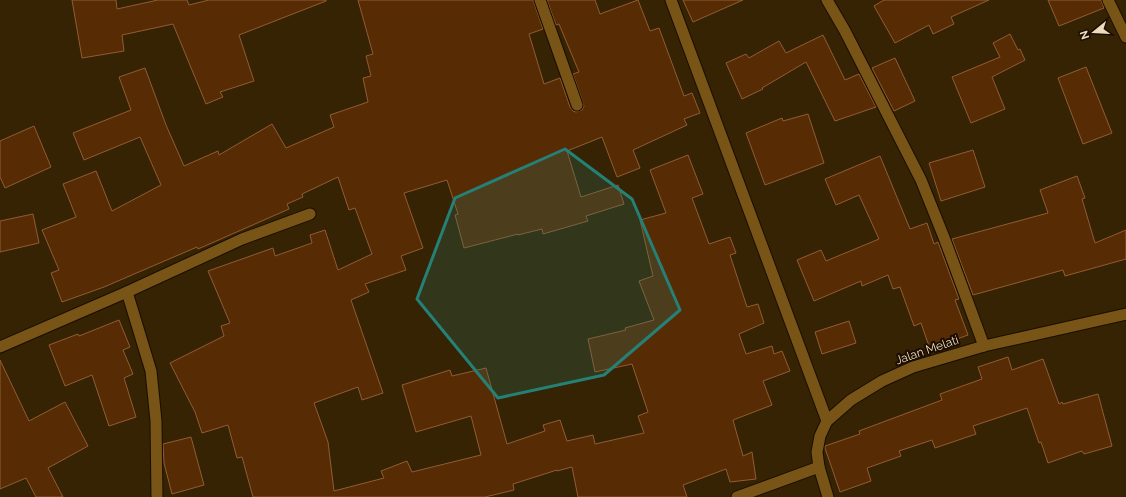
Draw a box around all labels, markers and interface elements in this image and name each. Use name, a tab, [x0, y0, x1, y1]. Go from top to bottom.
north arrow	[1074, 12, 1114, 52]
text: N	[1077, 29, 1092, 41]
street label: Jalan Melati	[894, 333, 960, 367]

